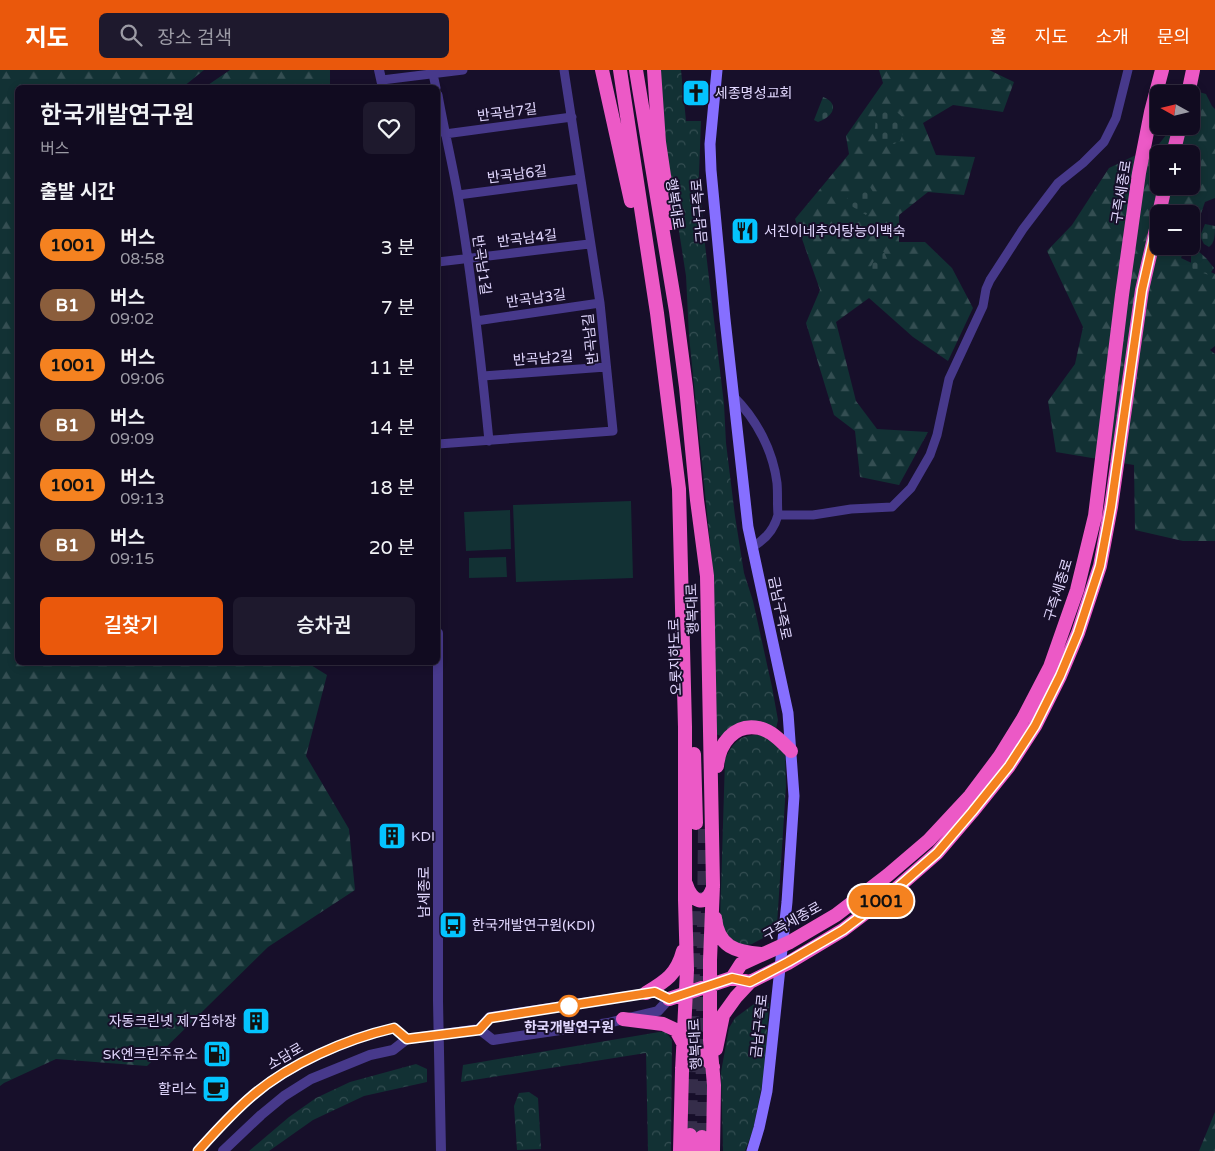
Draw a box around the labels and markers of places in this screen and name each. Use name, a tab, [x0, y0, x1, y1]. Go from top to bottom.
church icon: 세종명성교회	[681, 78, 711, 108]
place label: 세종명성교회	[715, 85, 792, 102]
restaurant icon: 서진이네추어탕능이백숙	[730, 216, 760, 246]
place label: 서진이네추어탕능이백숙	[764, 223, 906, 240]
building icon: KDI	[377, 821, 407, 851]
place label: KDI	[411, 828, 435, 845]
bus stop icon: 한국개발연구원(KDI)	[438, 910, 468, 940]
place label: 한국개발연구원(KDI)	[472, 917, 595, 934]
marker: 한국개발연구원	[558, 995, 580, 1017]
building icon: 자동크린넷 제7집하장	[241, 1006, 271, 1036]
place label: 자동크린넷 제7집하장	[109, 1013, 237, 1030]
place label: 한국개발연구원	[524, 1019, 614, 1036]
fuel station icon: SK엔크린주유소	[202, 1039, 232, 1069]
place label: SK엔크린주유소	[103, 1046, 198, 1063]
cafe icon: 할리스	[201, 1074, 231, 1104]
place label: 할리스	[158, 1081, 197, 1098]

